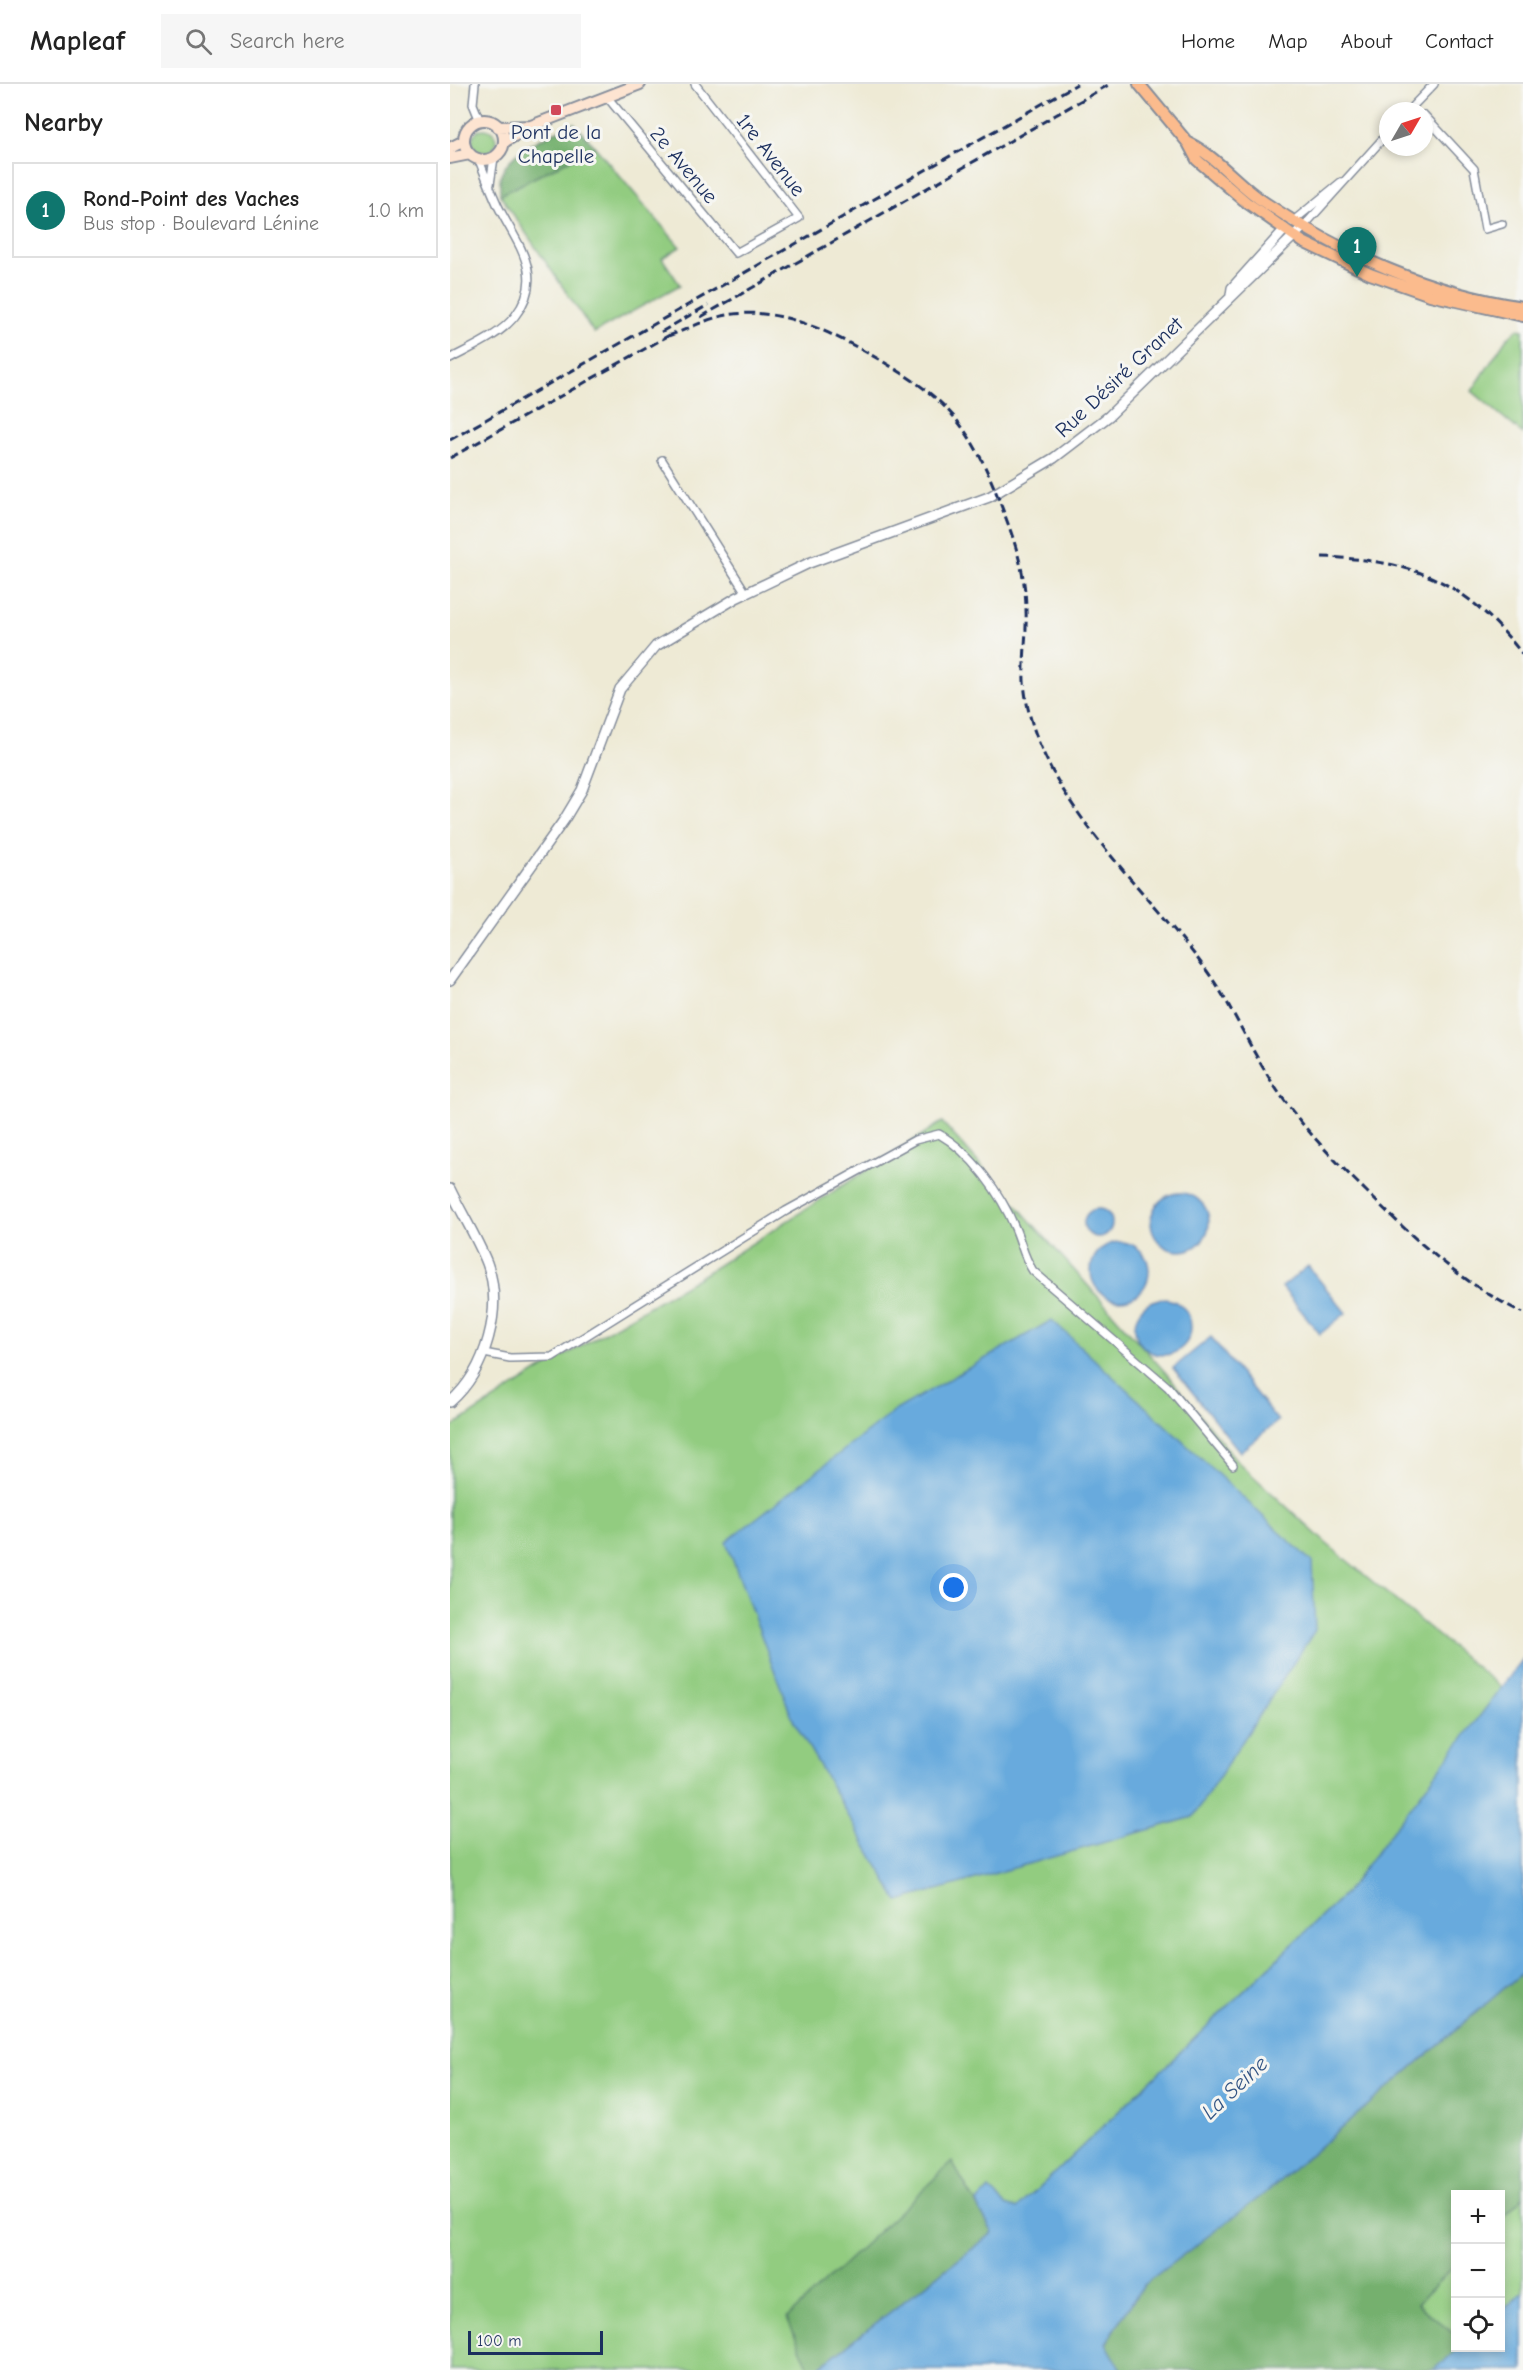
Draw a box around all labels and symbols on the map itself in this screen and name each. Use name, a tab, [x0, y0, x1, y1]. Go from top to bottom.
north arrow	[1379, 102, 1433, 156]
marker: Pont de la Chapelle	[549, 103, 563, 117]
street label: 1re Avenue	[731, 109, 811, 201]
place label: Pont de la Chapelle	[511, 120, 601, 168]
street label: 2e Avenue	[645, 122, 723, 208]
pin: 1	[1338, 228, 1376, 277]
street label: Rue Désiré Granet	[1050, 311, 1188, 442]
your location	[939, 1573, 968, 1602]
water label: La Seine	[1196, 2051, 1273, 2125]
scale bar	[468, 2328, 603, 2356]

